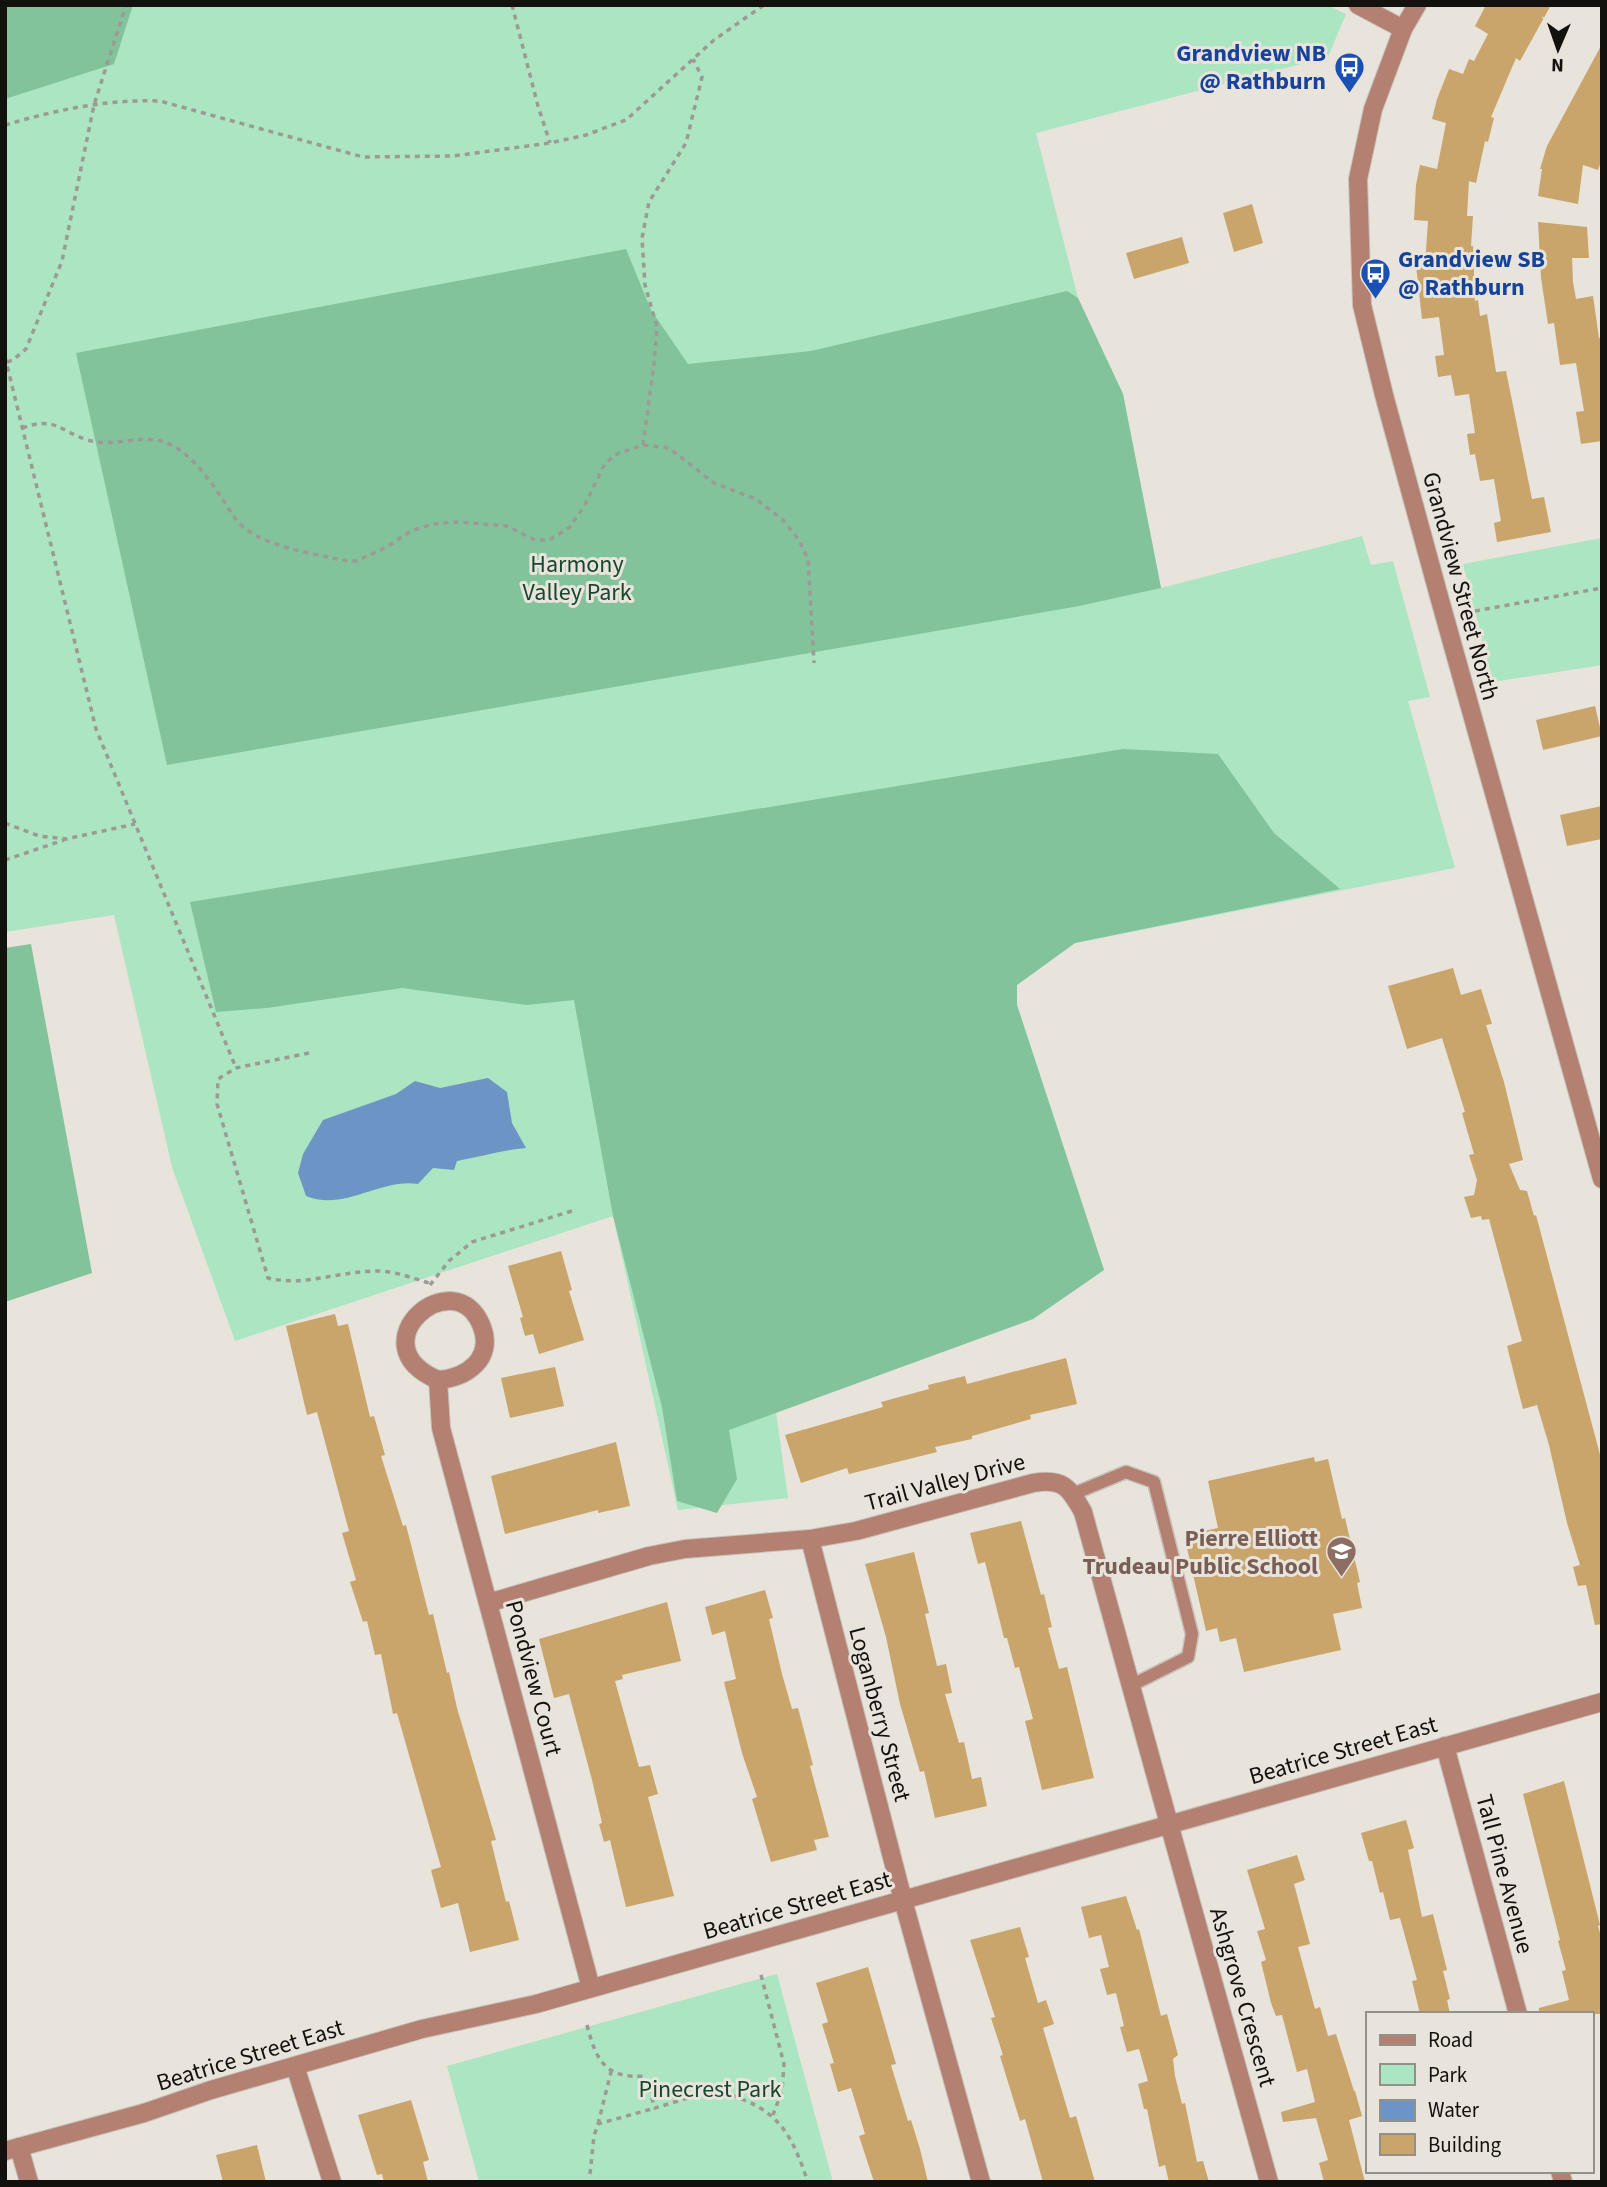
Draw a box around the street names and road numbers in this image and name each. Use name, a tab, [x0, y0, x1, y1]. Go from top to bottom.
street label: Grandview Street North	[1413, 468, 1508, 704]
street label: Trail Valley Drive	[861, 1444, 1029, 1521]
street label: Pondview Court	[496, 1596, 571, 1760]
street label: Loganberry Street	[839, 1623, 920, 1806]
street label: Beatrice Street East	[1245, 1707, 1441, 1794]
street label: Tall Pine Avenue	[1466, 1791, 1543, 1958]
street label: Beatrice Street East	[699, 1862, 895, 1949]
street label: Ashgrove Crescent	[1200, 1903, 1285, 2091]
street label: Beatrice Street East	[152, 2010, 348, 2101]

